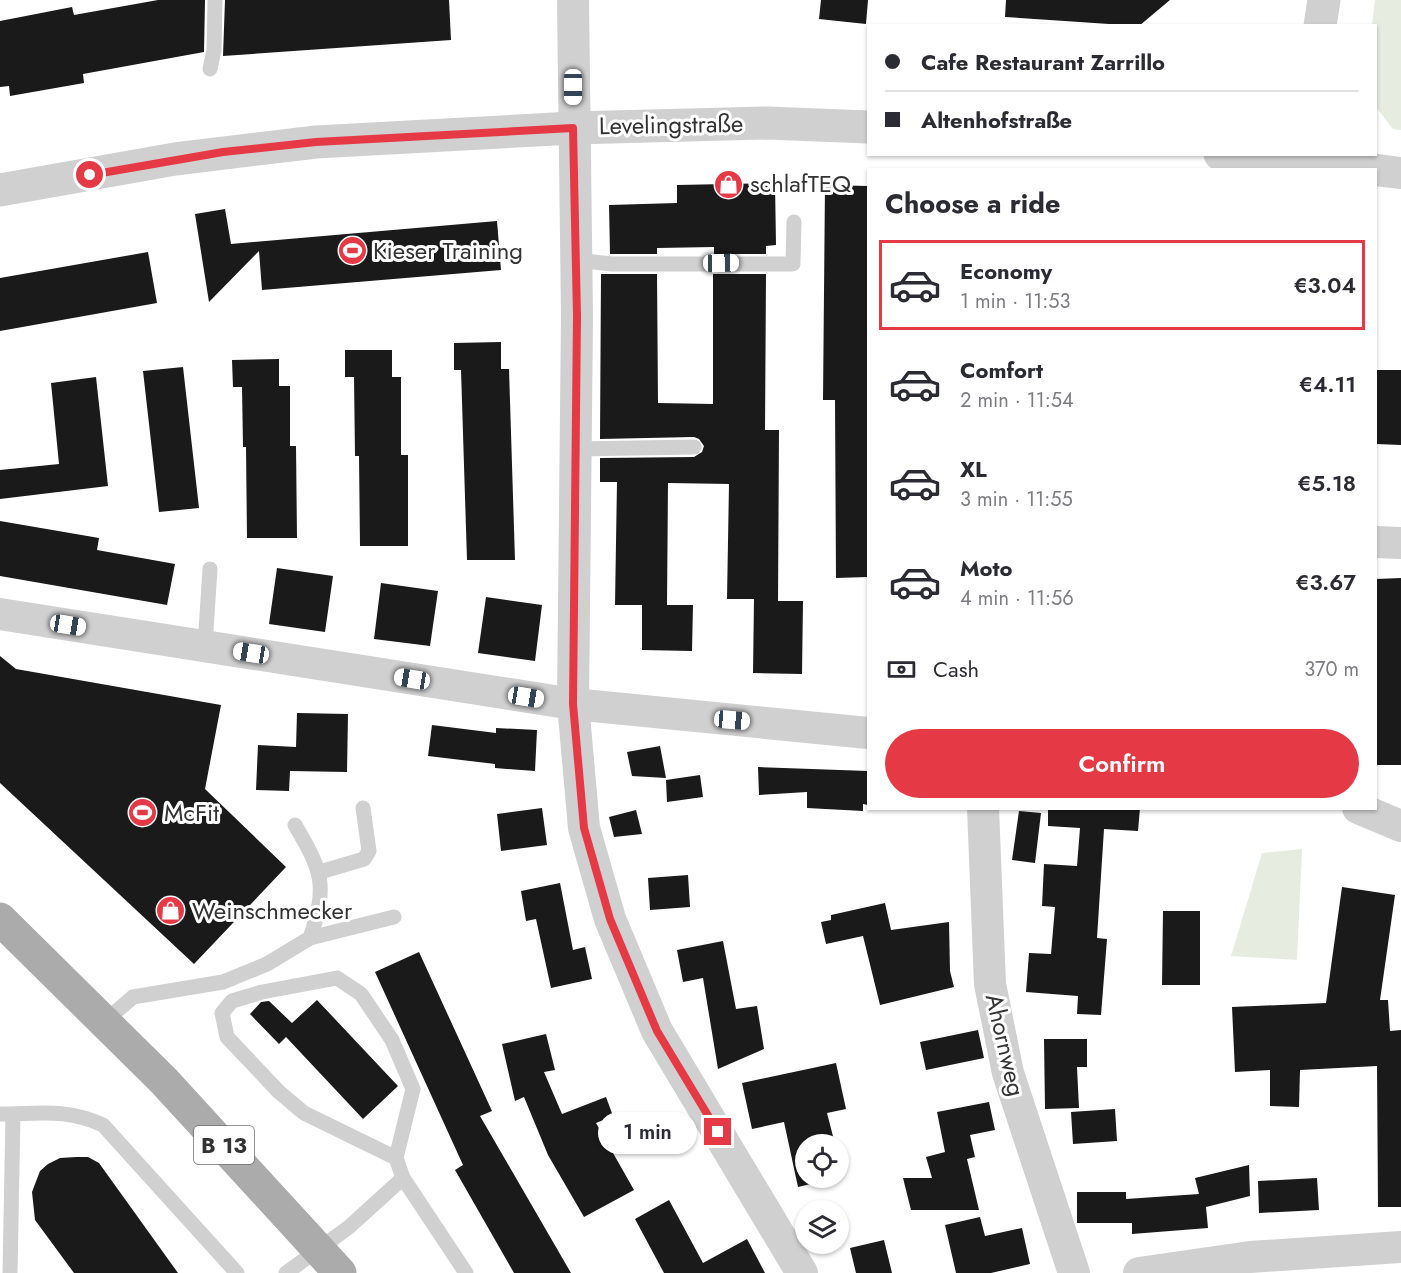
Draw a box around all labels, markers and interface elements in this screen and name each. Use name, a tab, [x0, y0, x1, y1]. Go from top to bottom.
text: Cafe Restaurant Zarrillo	[921, 46, 1165, 78]
car	[564, 69, 582, 105]
text: Altenhofstraße	[921, 104, 1072, 136]
street label: Levelingstraße	[598, 106, 744, 143]
route start	[76, 161, 103, 188]
place label: schlafTEQ	[750, 166, 851, 201]
shop icon: schlafTEQ	[713, 168, 745, 200]
text: Choose a ride	[885, 184, 1060, 223]
place label: Kieser Training	[373, 233, 523, 268]
sports icon: Kieser Training	[336, 235, 368, 267]
car	[703, 254, 739, 272]
text: Economy	[960, 255, 1052, 287]
icon: car	[888, 258, 942, 312]
text: €3.04	[1294, 269, 1356, 301]
text: 1 min · 11:53	[960, 287, 1071, 316]
text: Comfort	[960, 354, 1043, 386]
icon: car	[888, 357, 942, 411]
text: €4.11	[1299, 368, 1356, 400]
text: 2 min · 11:54	[960, 386, 1074, 415]
text: XL	[960, 453, 987, 485]
icon: car	[888, 456, 942, 510]
text: €5.18	[1298, 467, 1356, 499]
text: 3 min · 11:55	[960, 485, 1073, 514]
text: Moto	[960, 552, 1013, 584]
icon: car	[888, 555, 942, 609]
text: €3.67	[1296, 566, 1356, 598]
text: 4 min · 11:56	[960, 584, 1074, 613]
car	[49, 613, 87, 637]
car	[232, 641, 270, 665]
icon: cash	[885, 653, 918, 686]
text: Cash	[933, 653, 979, 685]
text: 370 m	[1304, 655, 1359, 684]
car	[393, 667, 431, 691]
car	[507, 685, 545, 709]
car	[713, 709, 751, 731]
button: Confirm	[885, 729, 1359, 798]
place label: McFit	[164, 795, 219, 830]
sports icon: McFit	[127, 797, 159, 829]
place label: Weinschmecker	[192, 893, 353, 928]
shop icon: Weinschmecker	[155, 895, 187, 927]
street label: Ahornweg	[977, 990, 1034, 1100]
callout: 1 min	[598, 1111, 697, 1153]
text: 1 min	[623, 1118, 672, 1147]
route end	[704, 1118, 731, 1145]
road number: B 13	[194, 1126, 254, 1164]
map controls	[795, 1134, 849, 1254]
button: locate	[795, 1134, 849, 1188]
button: layers	[795, 1200, 849, 1254]

